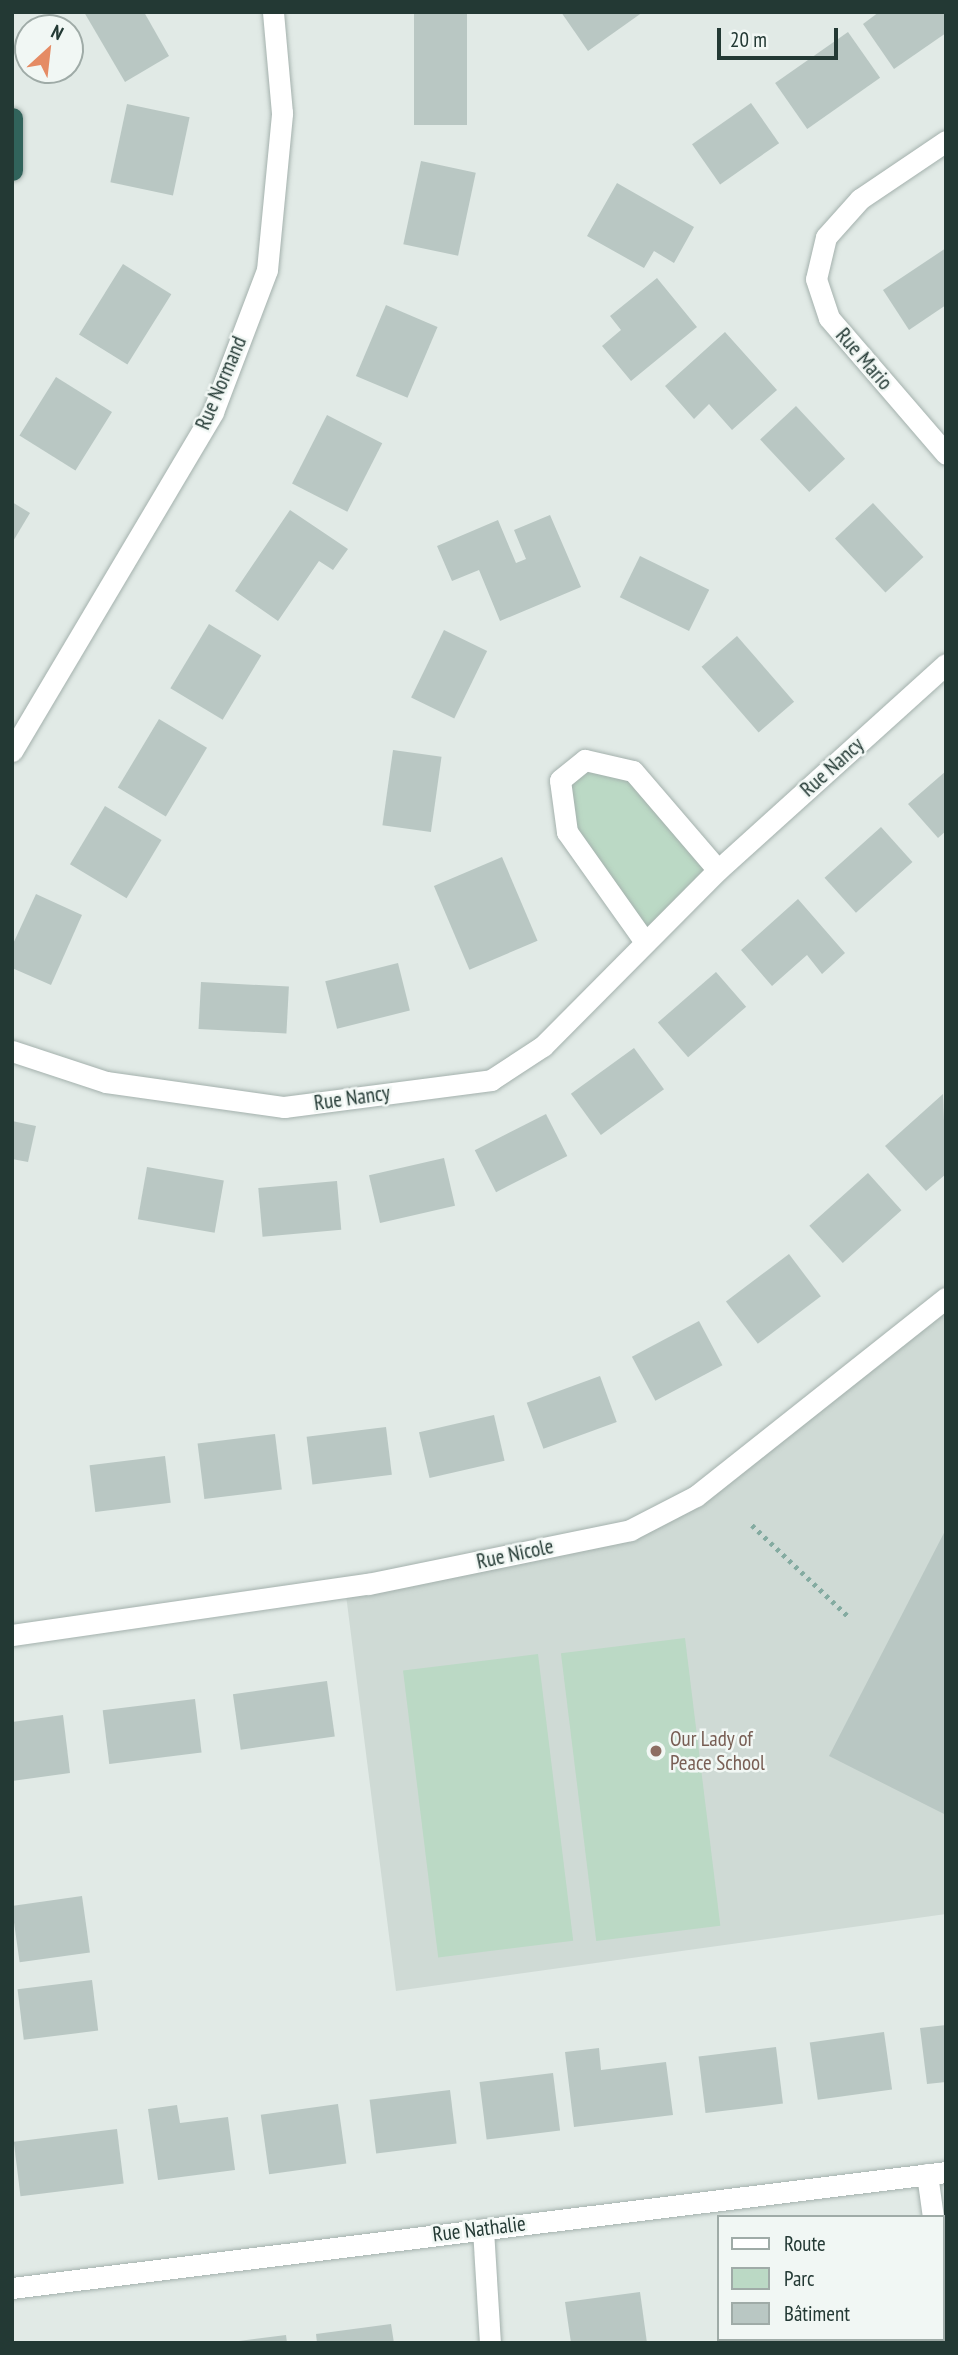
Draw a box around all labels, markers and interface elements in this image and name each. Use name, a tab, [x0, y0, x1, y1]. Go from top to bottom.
north arrow	[14, 14, 84, 84]
scale bar	[720, 14, 841, 58]
text: N	[48, 19, 68, 45]
text: 20 m	[730, 26, 767, 53]
street label: Rue Mario	[830, 323, 898, 395]
street label: Rue Normand	[190, 333, 252, 433]
street label: Rue Nancy	[795, 732, 869, 802]
street label: Rue Nancy	[312, 1080, 392, 1116]
street label: Rue Nicole	[474, 1534, 556, 1574]
place label: Our Lady of Peace School	[670, 1726, 765, 1776]
marker: Our Lady of Peace School	[648, 1743, 664, 1759]
street label: Rue Nathalie	[431, 2211, 527, 2247]
legend	[716, 2215, 944, 2341]
text: Route	[784, 2230, 826, 2257]
text: Parc	[784, 2265, 815, 2292]
text: Bâtiment	[784, 2300, 850, 2327]

